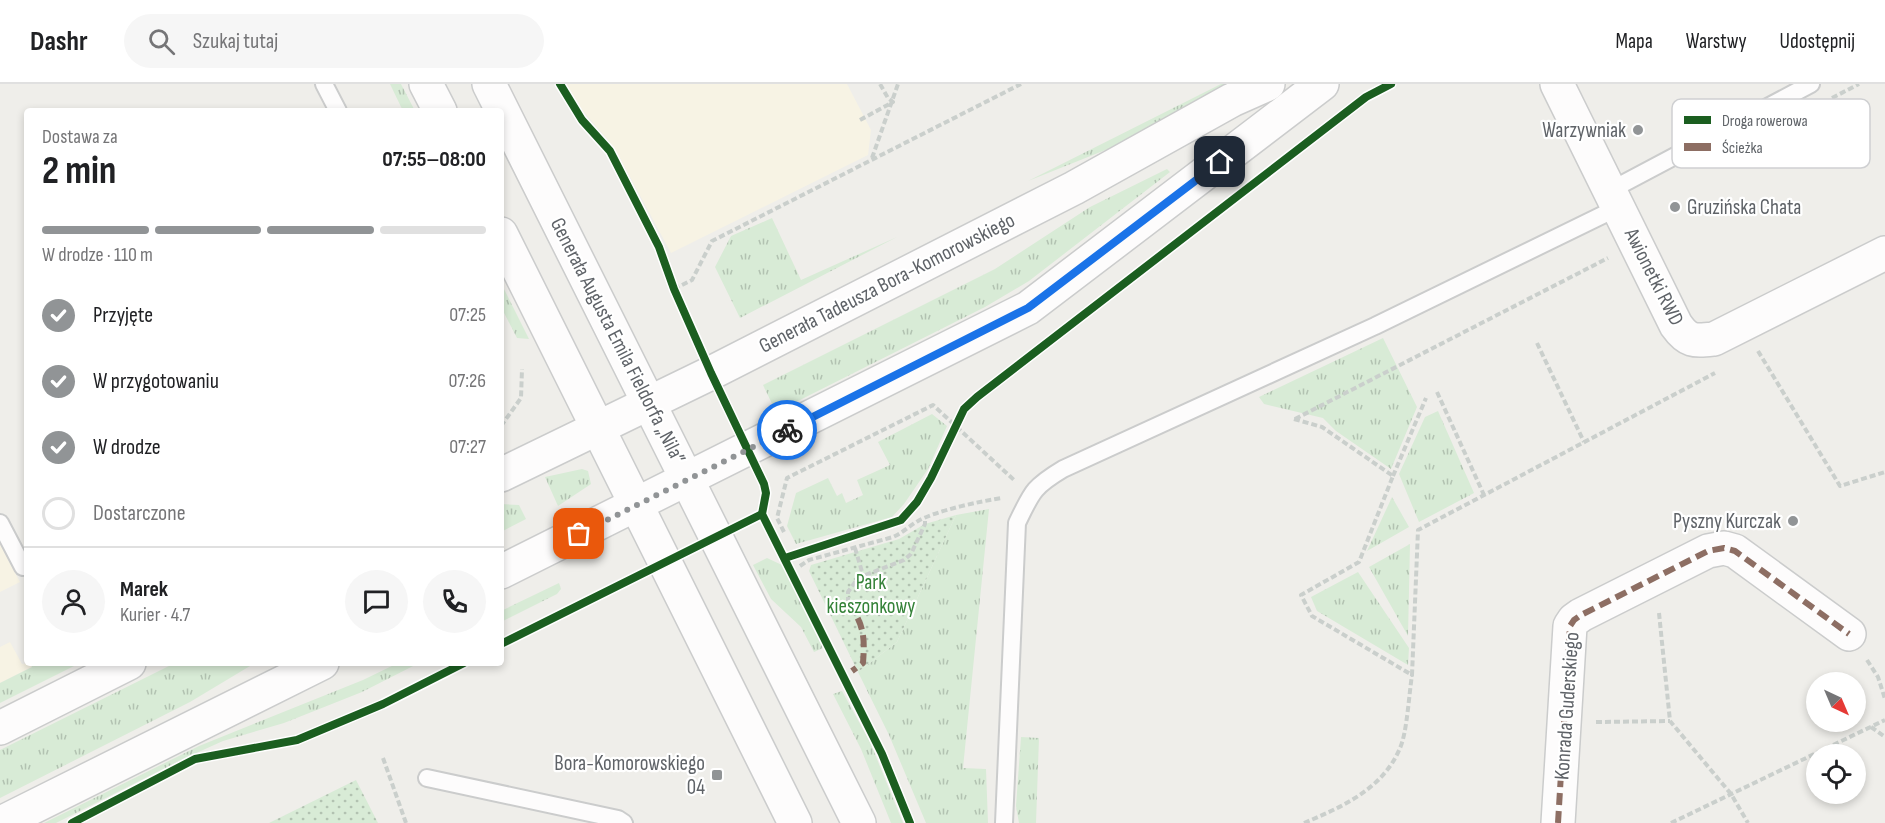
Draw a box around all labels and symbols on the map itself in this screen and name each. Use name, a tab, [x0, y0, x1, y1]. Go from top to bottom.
legend	[1672, 99, 1870, 168]
text: Droga rowerowa	[1722, 112, 1808, 131]
place label: Warzywniak	[1542, 118, 1626, 143]
marker: Warzywniak	[1631, 123, 1645, 137]
pin	[1194, 136, 1245, 187]
text: Ścieżka	[1722, 139, 1763, 158]
place label: Gruzińska Chata	[1687, 195, 1801, 220]
marker: Gruzińska Chata	[1668, 200, 1682, 214]
street label: Generała Tadeusza Bora-Komorowskiego	[755, 207, 1019, 359]
street label: Generała Augusta Emila Fieldorfa „Nila”	[545, 214, 691, 468]
street label: Awionetki RWD	[1618, 223, 1689, 330]
courier	[757, 400, 817, 460]
pin	[553, 508, 604, 559]
place label: Pyszny Kurczak	[1673, 509, 1781, 534]
marker: Pyszny Kurczak	[1786, 514, 1800, 528]
park label: Park kieszonkowy	[827, 570, 915, 619]
street label: Konrada Guderskiego	[1549, 631, 1585, 781]
north arrow	[1806, 672, 1866, 732]
place label: Bora-Komorowskiego 04	[554, 751, 705, 800]
marker: Bora-Komorowskiego 04	[710, 768, 724, 782]

